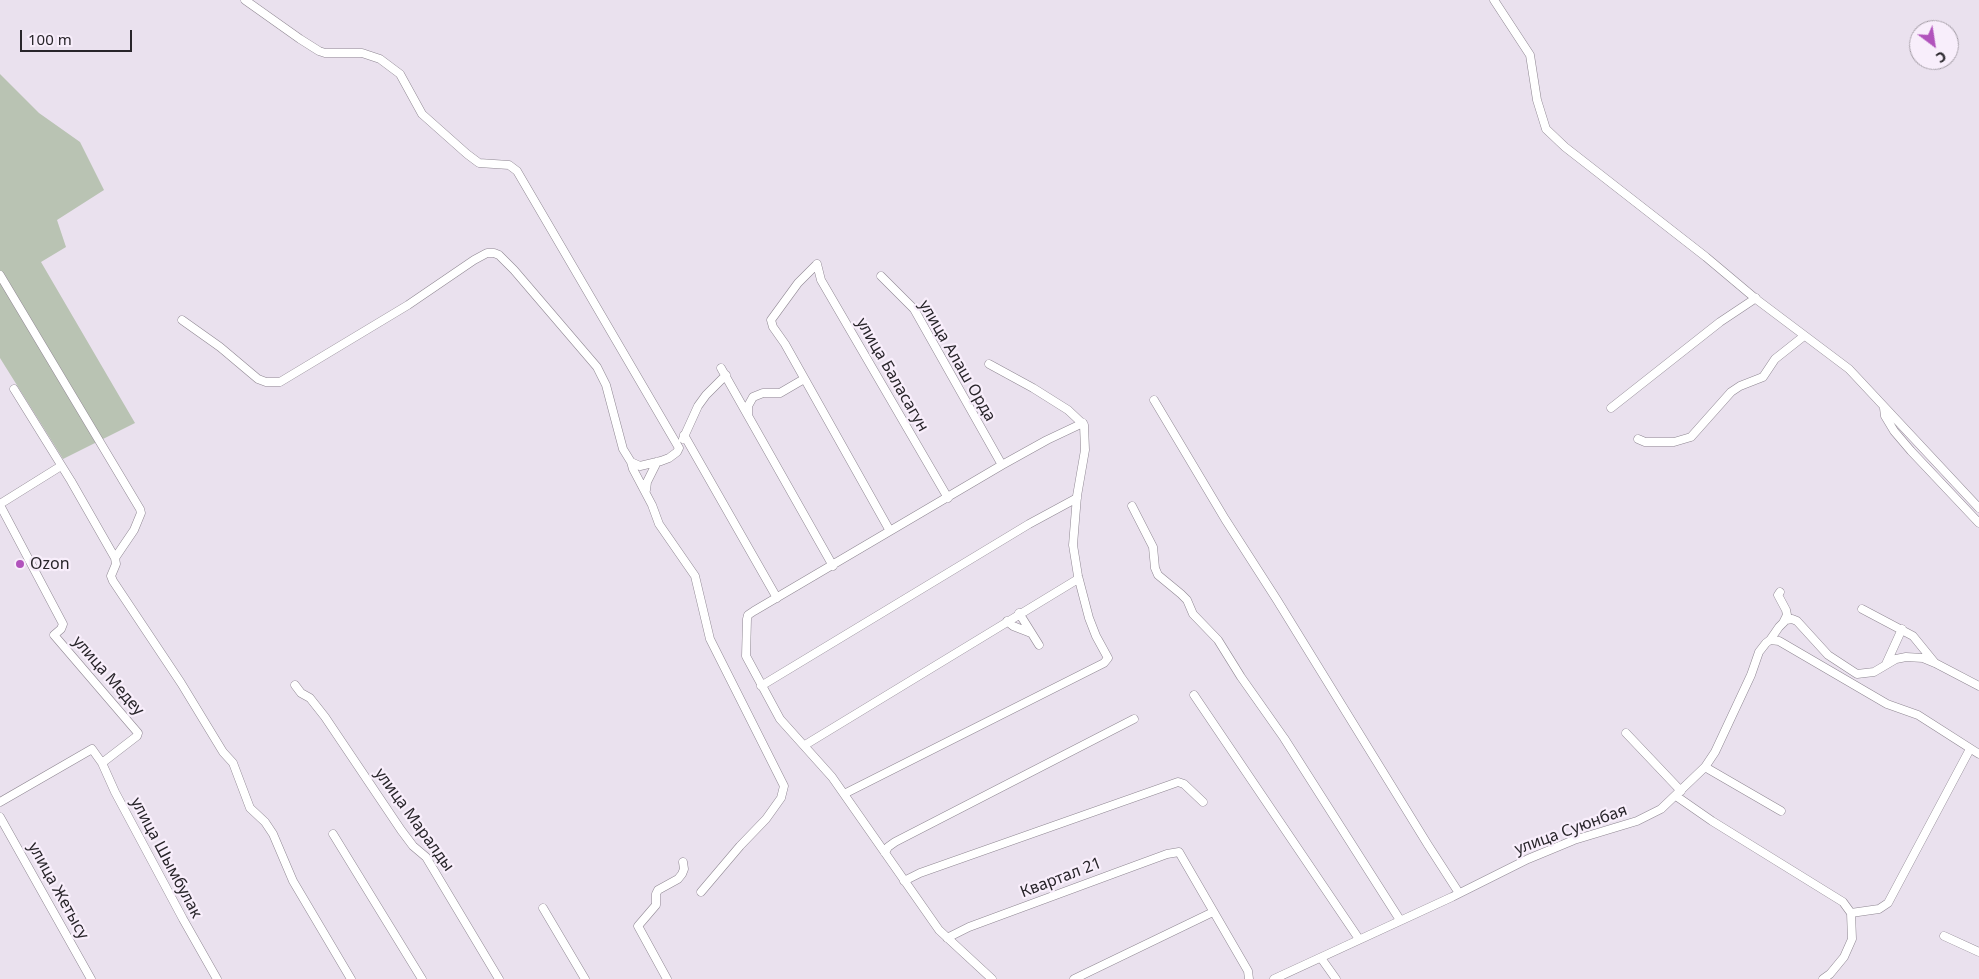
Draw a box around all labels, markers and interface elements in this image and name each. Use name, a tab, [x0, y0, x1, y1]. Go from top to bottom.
scale bar	[22, 20, 135, 52]
north arrow	[1909, 20, 1959, 70]
text: 100 m	[28, 29, 72, 49]
text: С	[1933, 47, 1950, 68]
street label: улица Алаш Орда	[914, 297, 1000, 425]
street label: улица Баласагун	[852, 315, 932, 435]
place label: Ozon	[30, 554, 70, 574]
marker: Ozon	[14, 558, 26, 570]
street label: улица Медеу	[68, 632, 148, 720]
street label: улица Маралды	[370, 765, 458, 875]
street label: улица Шымбулак	[126, 794, 206, 922]
street label: улица Суюнбая	[1512, 801, 1630, 859]
street label: улица Жетысу	[23, 839, 93, 943]
street label: Квартал 21	[1018, 854, 1104, 902]

